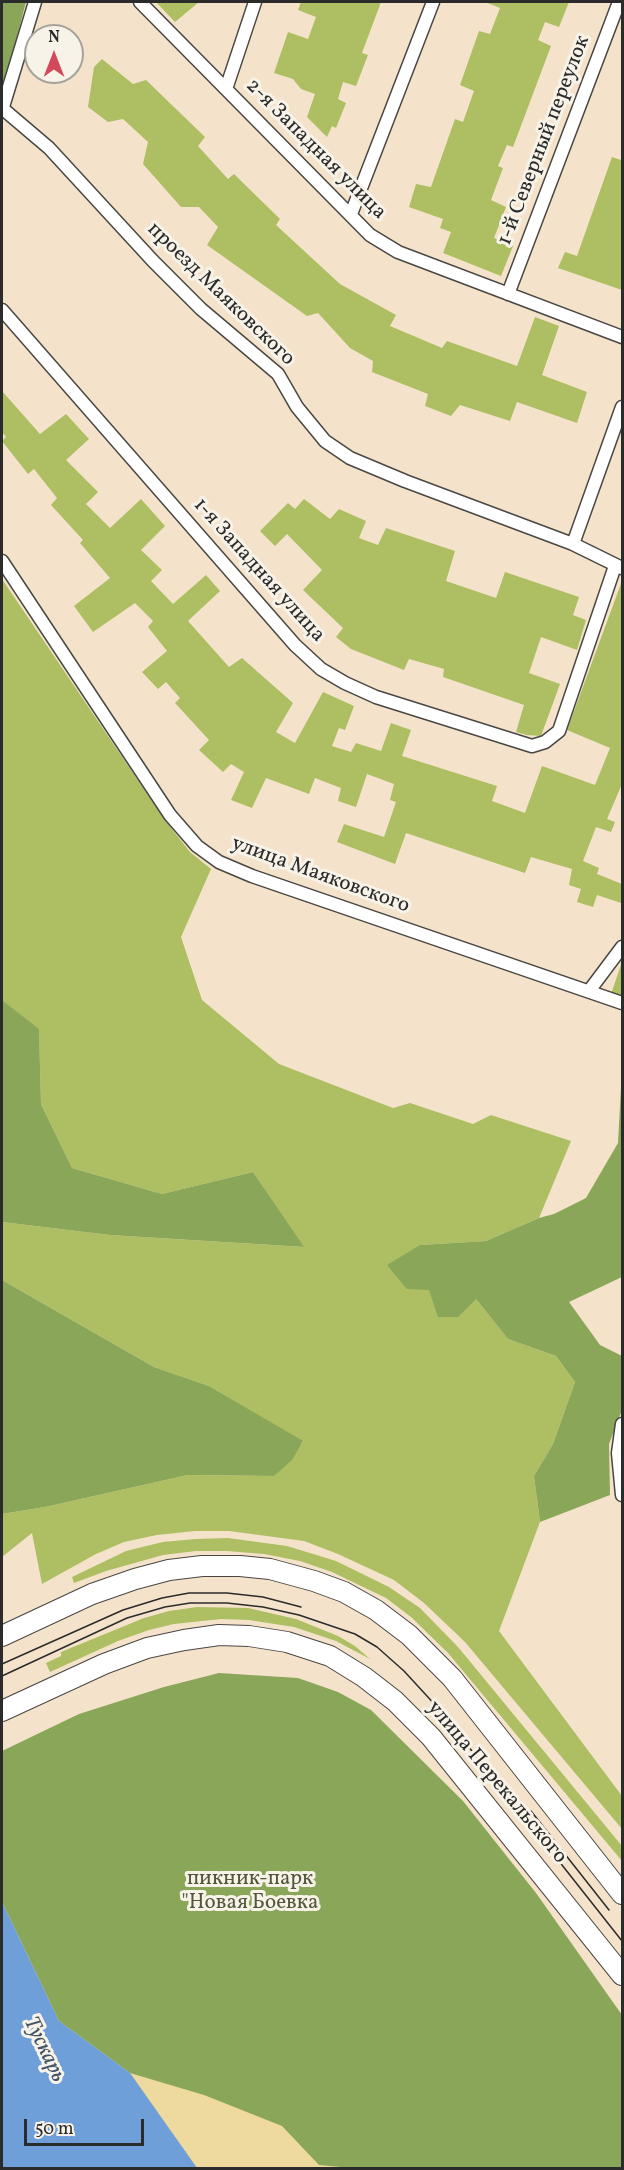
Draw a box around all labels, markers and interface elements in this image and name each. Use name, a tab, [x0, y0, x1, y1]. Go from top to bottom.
north arrow	[24, 24, 84, 84]
text: N	[48, 27, 60, 49]
street label: 1-й Северный переулок	[493, 33, 597, 249]
street label: 2-я Западная улица	[239, 74, 391, 226]
street label: проезд Маяковского	[141, 218, 299, 372]
street label: 1-я Западная улица	[187, 494, 329, 648]
street label: улица Маяковского	[227, 832, 413, 920]
street label: улица Перекальского	[420, 1696, 572, 1870]
park label: пикник-парк "Новая Боевка	[182, 1867, 318, 1917]
water label: Тускарь	[16, 2013, 70, 2087]
scale bar	[27, 2107, 147, 2145]
text: 50 m	[35, 2117, 74, 2142]

